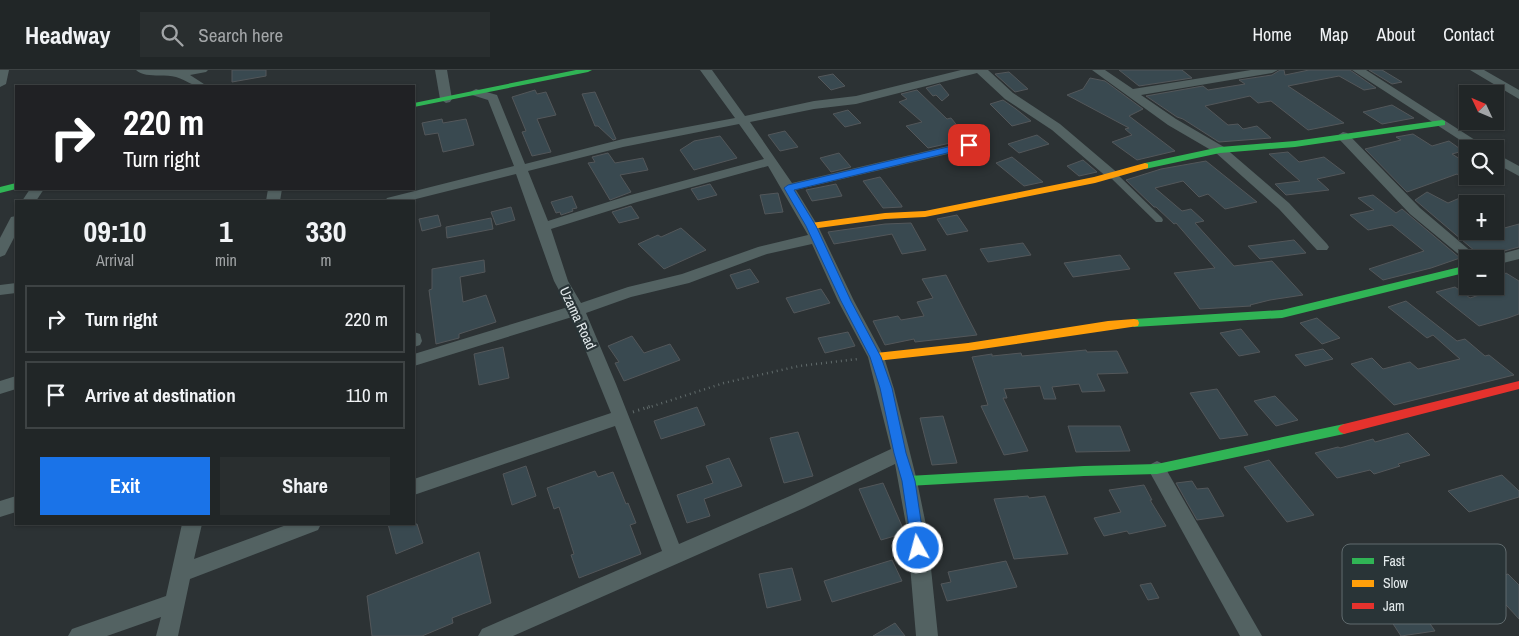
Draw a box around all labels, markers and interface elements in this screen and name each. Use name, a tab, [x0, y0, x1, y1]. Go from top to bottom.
search box	[140, 12, 490, 57]
text: Headway	[25, 19, 110, 51]
icon: search	[158, 21, 186, 49]
text: Search here	[198, 22, 283, 48]
text: Home	[1252, 22, 1292, 47]
text: Map	[1320, 22, 1349, 47]
text: About	[1377, 22, 1415, 47]
text: Contact	[1443, 22, 1494, 47]
north arrow	[1459, 85, 1504, 130]
map controls	[1459, 85, 1504, 295]
text: 220 m	[123, 99, 204, 146]
icon: right	[40, 105, 105, 170]
pin	[948, 124, 990, 166]
icon: arrive	[955, 131, 983, 159]
button: search	[1459, 140, 1504, 185]
text: Turn right	[123, 144, 200, 174]
button: +	[1459, 195, 1504, 240]
text: 09:10	[84, 211, 146, 251]
text: 1	[219, 211, 233, 251]
text: 330	[305, 211, 346, 251]
text: Arrival	[96, 249, 134, 271]
text: min	[215, 249, 237, 271]
text: m	[320, 249, 331, 271]
button: −	[1459, 250, 1504, 295]
street label: Uzama Road	[556, 284, 600, 352]
icon: right	[42, 305, 70, 333]
text: Turn right	[85, 306, 157, 332]
text: 220 m	[345, 306, 388, 332]
icon: arrive	[42, 381, 70, 409]
text: Arrive at destination	[85, 382, 236, 408]
text: 110 m	[346, 382, 388, 408]
button: Exit	[40, 457, 210, 515]
button: Share	[220, 457, 390, 515]
position arrow	[891, 521, 943, 573]
legend	[1342, 544, 1506, 624]
text: Fast	[1383, 552, 1405, 570]
text: Slow	[1383, 574, 1409, 592]
text: Jam	[1383, 597, 1405, 615]

